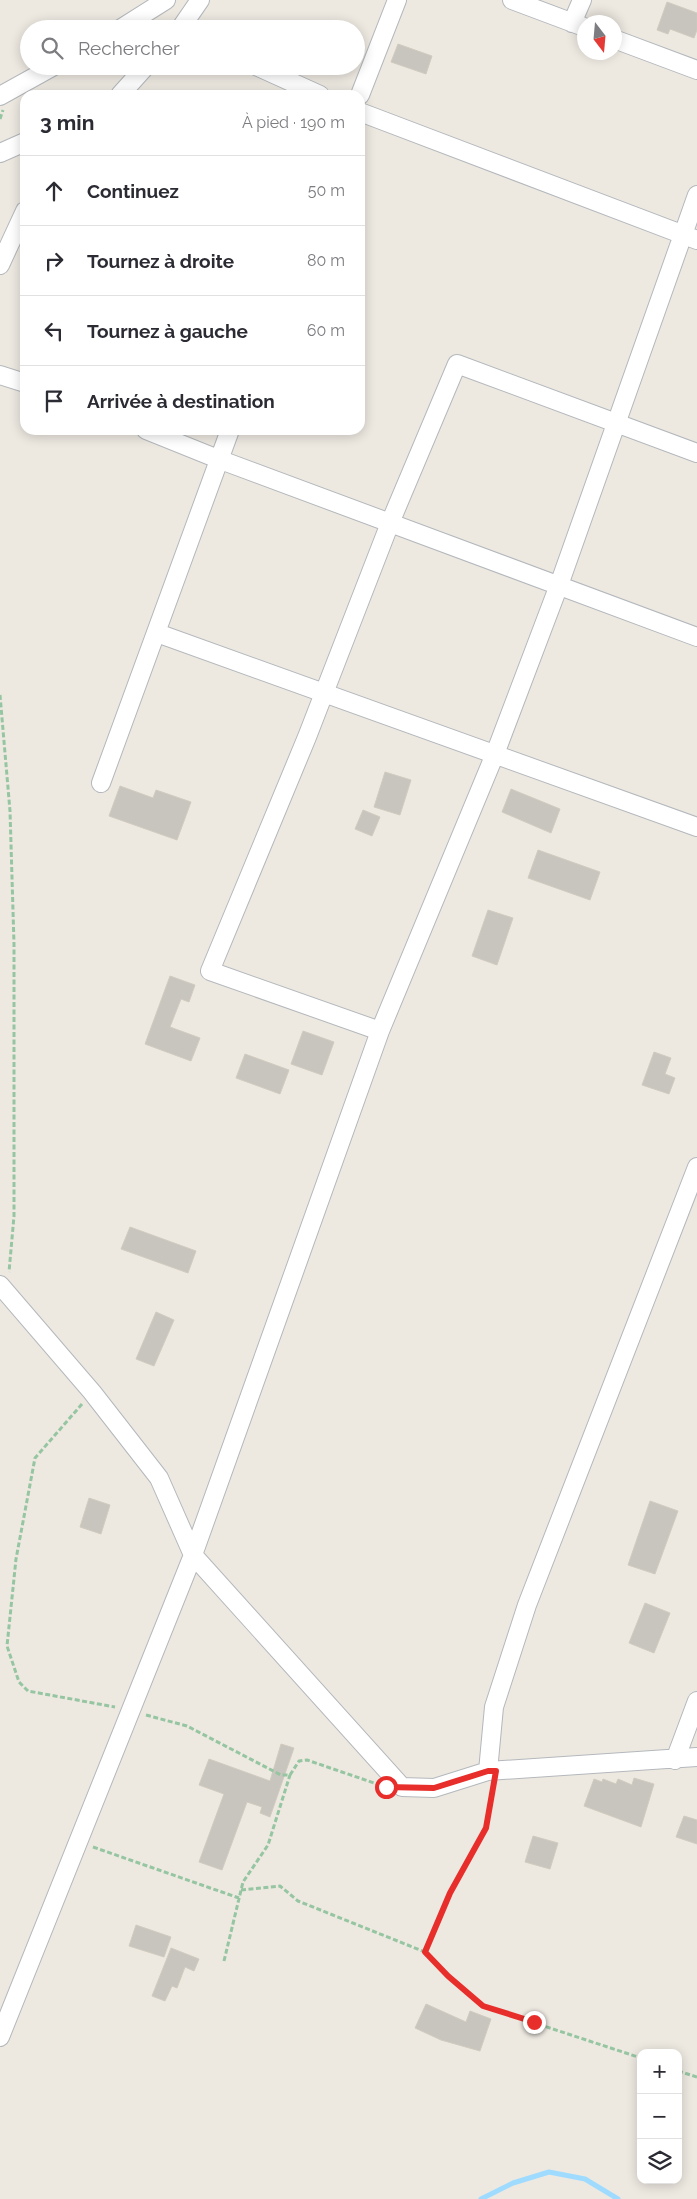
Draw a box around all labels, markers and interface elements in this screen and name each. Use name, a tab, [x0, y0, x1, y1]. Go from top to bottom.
north arrow	[577, 15, 622, 60]
search box	[20, 20, 365, 75]
icon: search	[38, 34, 66, 62]
text: Rechercher	[78, 37, 180, 59]
text: 3 min	[40, 110, 94, 135]
text: À pied · 190 m	[242, 113, 345, 132]
icon: ahead	[40, 177, 68, 205]
text: Continuez	[87, 180, 179, 202]
text: 50 m	[308, 181, 345, 200]
icon: right	[40, 247, 68, 275]
text: Tournez à droite	[87, 250, 234, 272]
text: 80 m	[307, 251, 345, 270]
icon: left	[40, 317, 68, 345]
text: Tournez à gauche	[87, 320, 248, 342]
text: 60 m	[307, 321, 345, 340]
icon: arrive	[40, 387, 68, 415]
text: Arrivée à destination	[87, 390, 275, 412]
route start	[375, 1776, 398, 1799]
route end	[523, 2011, 546, 2034]
map controls	[637, 2049, 682, 2184]
button: +	[637, 2049, 682, 2094]
button: −	[637, 2094, 682, 2139]
button: layers	[637, 2139, 682, 2184]

